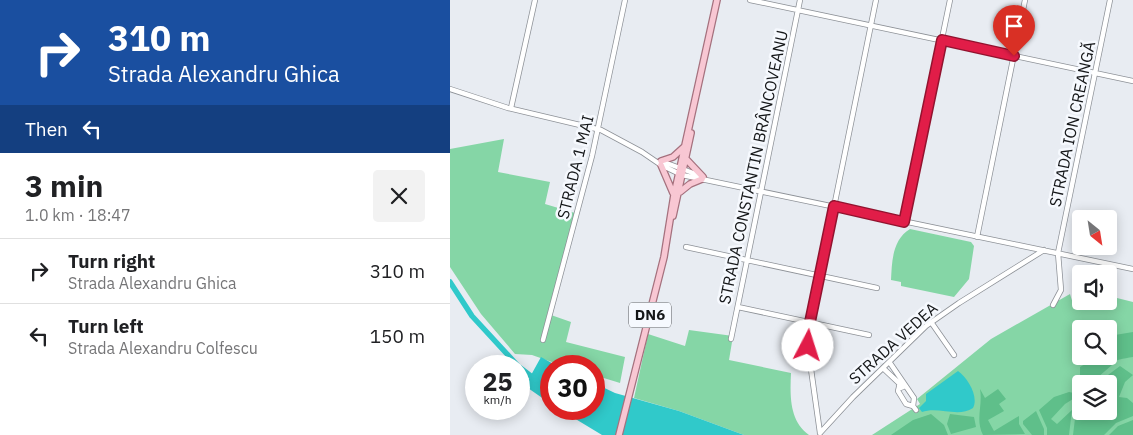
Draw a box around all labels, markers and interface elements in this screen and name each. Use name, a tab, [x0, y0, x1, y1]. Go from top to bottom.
pin	[993, 5, 1035, 56]
icon: arrive	[1000, 12, 1028, 40]
text: 310 m	[108, 15, 211, 61]
icon: right	[25, 20, 90, 85]
street label: STRADA CONSTANTIN BRÂNCOVEANU	[714, 28, 792, 306]
street label: STRADA ION CREANGĂ	[1045, 39, 1099, 209]
text: Strada Alexandru Ghica	[108, 59, 340, 88]
street label: STRADA 1 MAI	[552, 113, 598, 221]
icon: left	[78, 115, 106, 143]
text: Then	[25, 117, 68, 141]
text: 3 min	[25, 166, 103, 205]
button: close	[373, 170, 425, 222]
text: 1.0 km · 18:47	[25, 205, 131, 225]
north arrow	[1072, 210, 1118, 255]
map controls	[1072, 210, 1117, 420]
text: Turn right	[68, 249, 155, 273]
icon: right	[25, 257, 53, 285]
text: 310 m	[370, 259, 425, 283]
button: sound	[1072, 265, 1117, 310]
text: Strada Alexandru Ghica	[68, 273, 237, 293]
street label: STRADA VEDEA	[844, 298, 942, 388]
road number: DN6	[629, 302, 671, 328]
text: Turn left	[68, 314, 144, 338]
position arrow	[781, 319, 833, 371]
button: search	[1072, 320, 1117, 365]
icon: left	[25, 322, 53, 350]
text: 150 m	[370, 324, 425, 348]
text: Strada Alexandru Colfescu	[68, 338, 258, 358]
speed limit sign: 30	[540, 355, 605, 420]
text: 25	[482, 365, 513, 398]
button: layers	[1072, 375, 1117, 420]
text: km/h	[483, 392, 512, 407]

